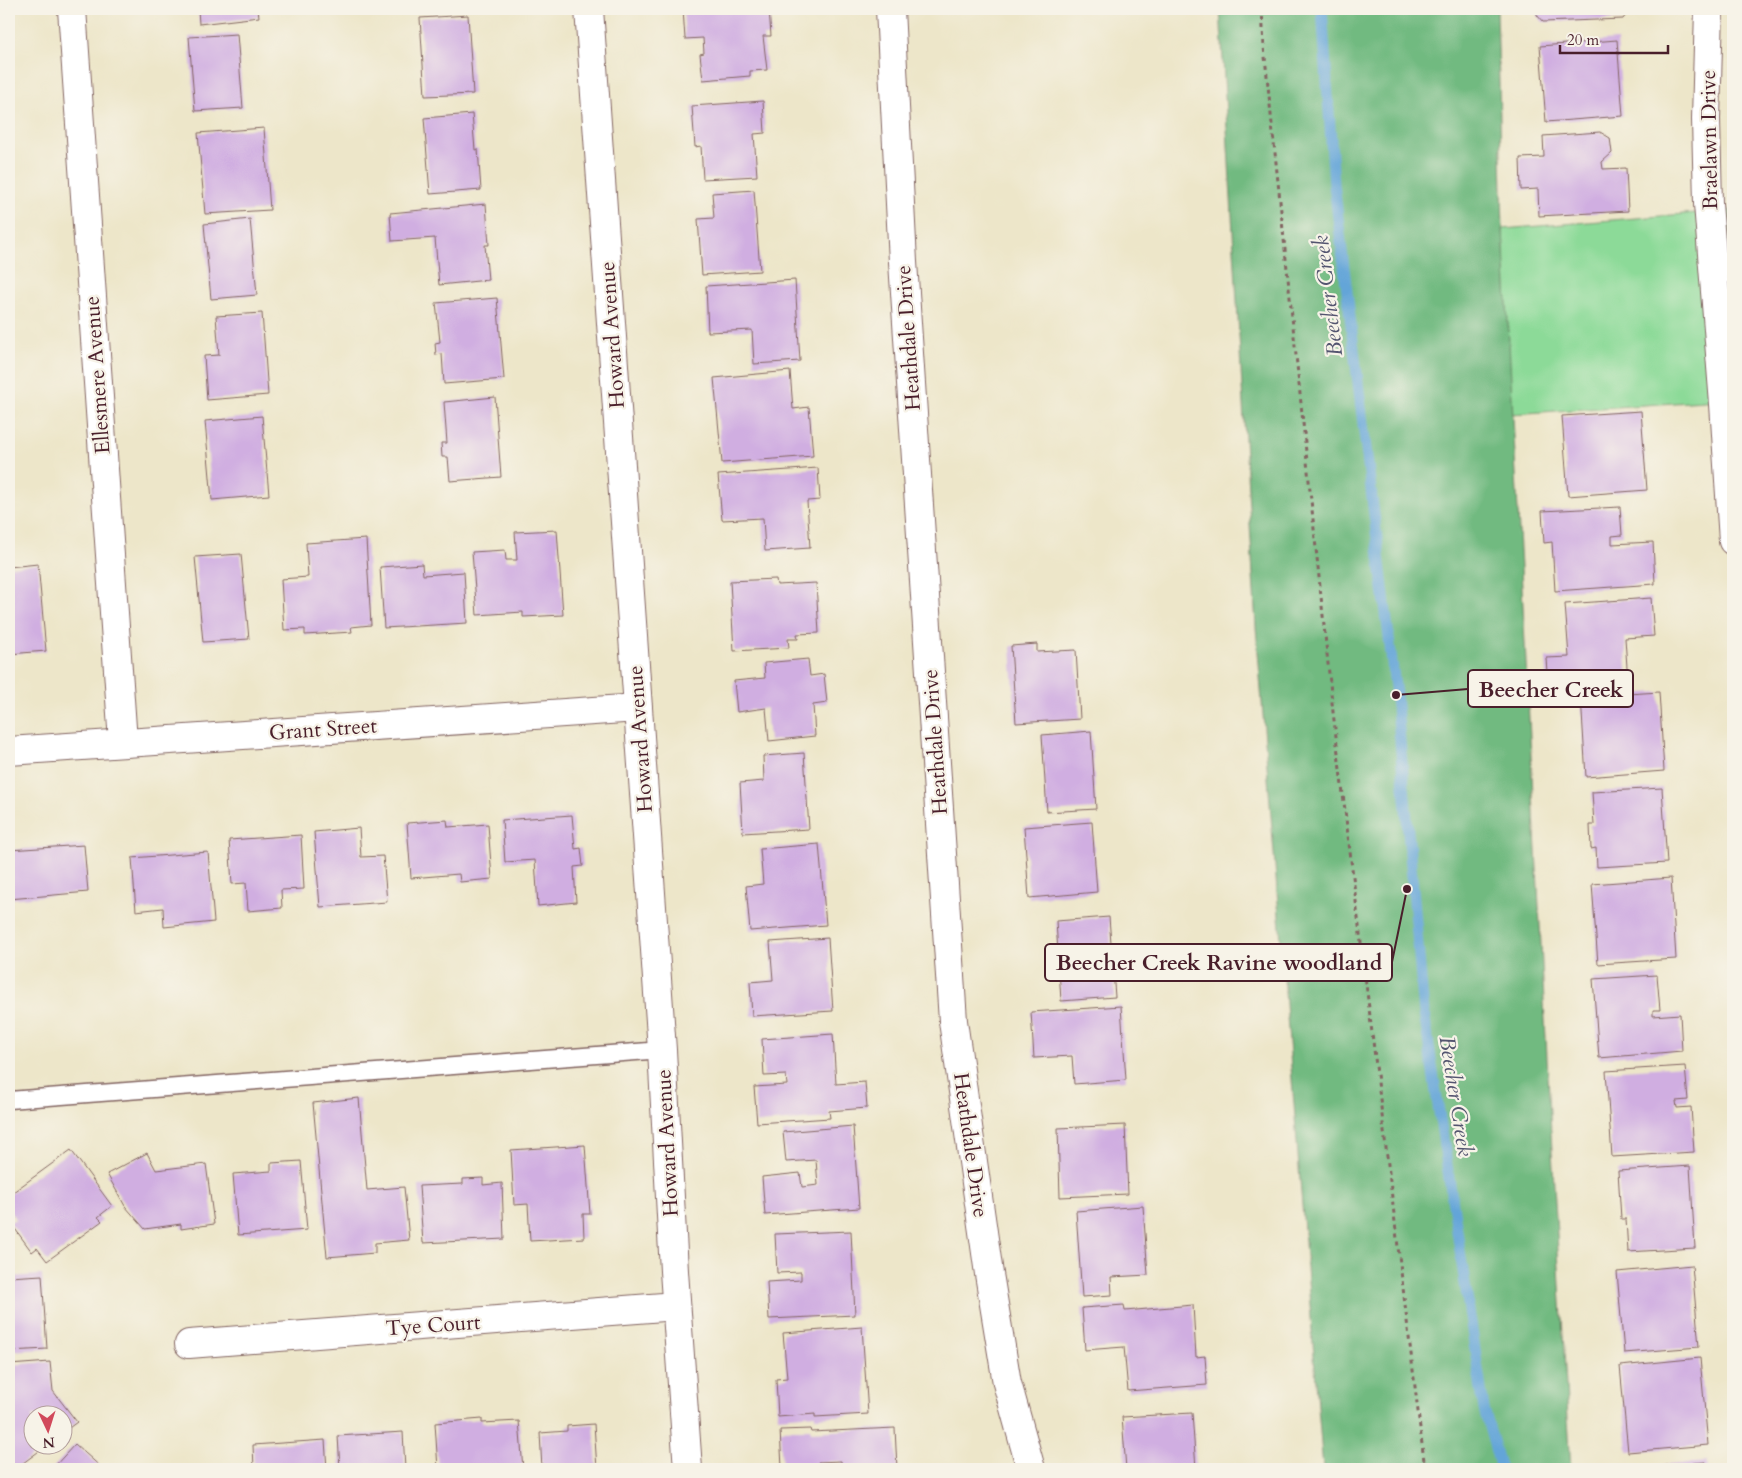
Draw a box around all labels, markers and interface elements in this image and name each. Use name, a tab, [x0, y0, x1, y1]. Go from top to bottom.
scale bar	[1560, 22, 1667, 54]
text: 20 m	[1567, 30, 1599, 50]
street label: Braelawn Drive	[1694, 70, 1725, 210]
water label: Beecher Creek	[1306, 234, 1350, 358]
street label: Howard Avenue	[593, 260, 632, 409]
street label: Heathdale Drive	[889, 264, 928, 412]
street label: Ellesmere Avenue	[78, 295, 117, 455]
street label: Howard Avenue	[621, 664, 660, 813]
street label: Heathdale Drive	[916, 668, 955, 816]
callout: Beecher Creek	[1468, 670, 1633, 707]
text: Beecher Creek	[1479, 675, 1624, 705]
street label: Grant Street	[268, 711, 378, 748]
callout: Beecher Creek Ravine woodland	[1045, 944, 1392, 981]
text: Beecher Creek Ravine woodland	[1056, 948, 1383, 978]
water label: Beecher Creek	[1432, 1034, 1480, 1159]
street label: Howard Avenue	[649, 1069, 686, 1217]
street label: Heathdale Drive	[946, 1071, 995, 1219]
street label: Tye Court	[385, 1308, 482, 1343]
north arrow	[22, 1406, 72, 1456]
text: N	[42, 1433, 56, 1452]

